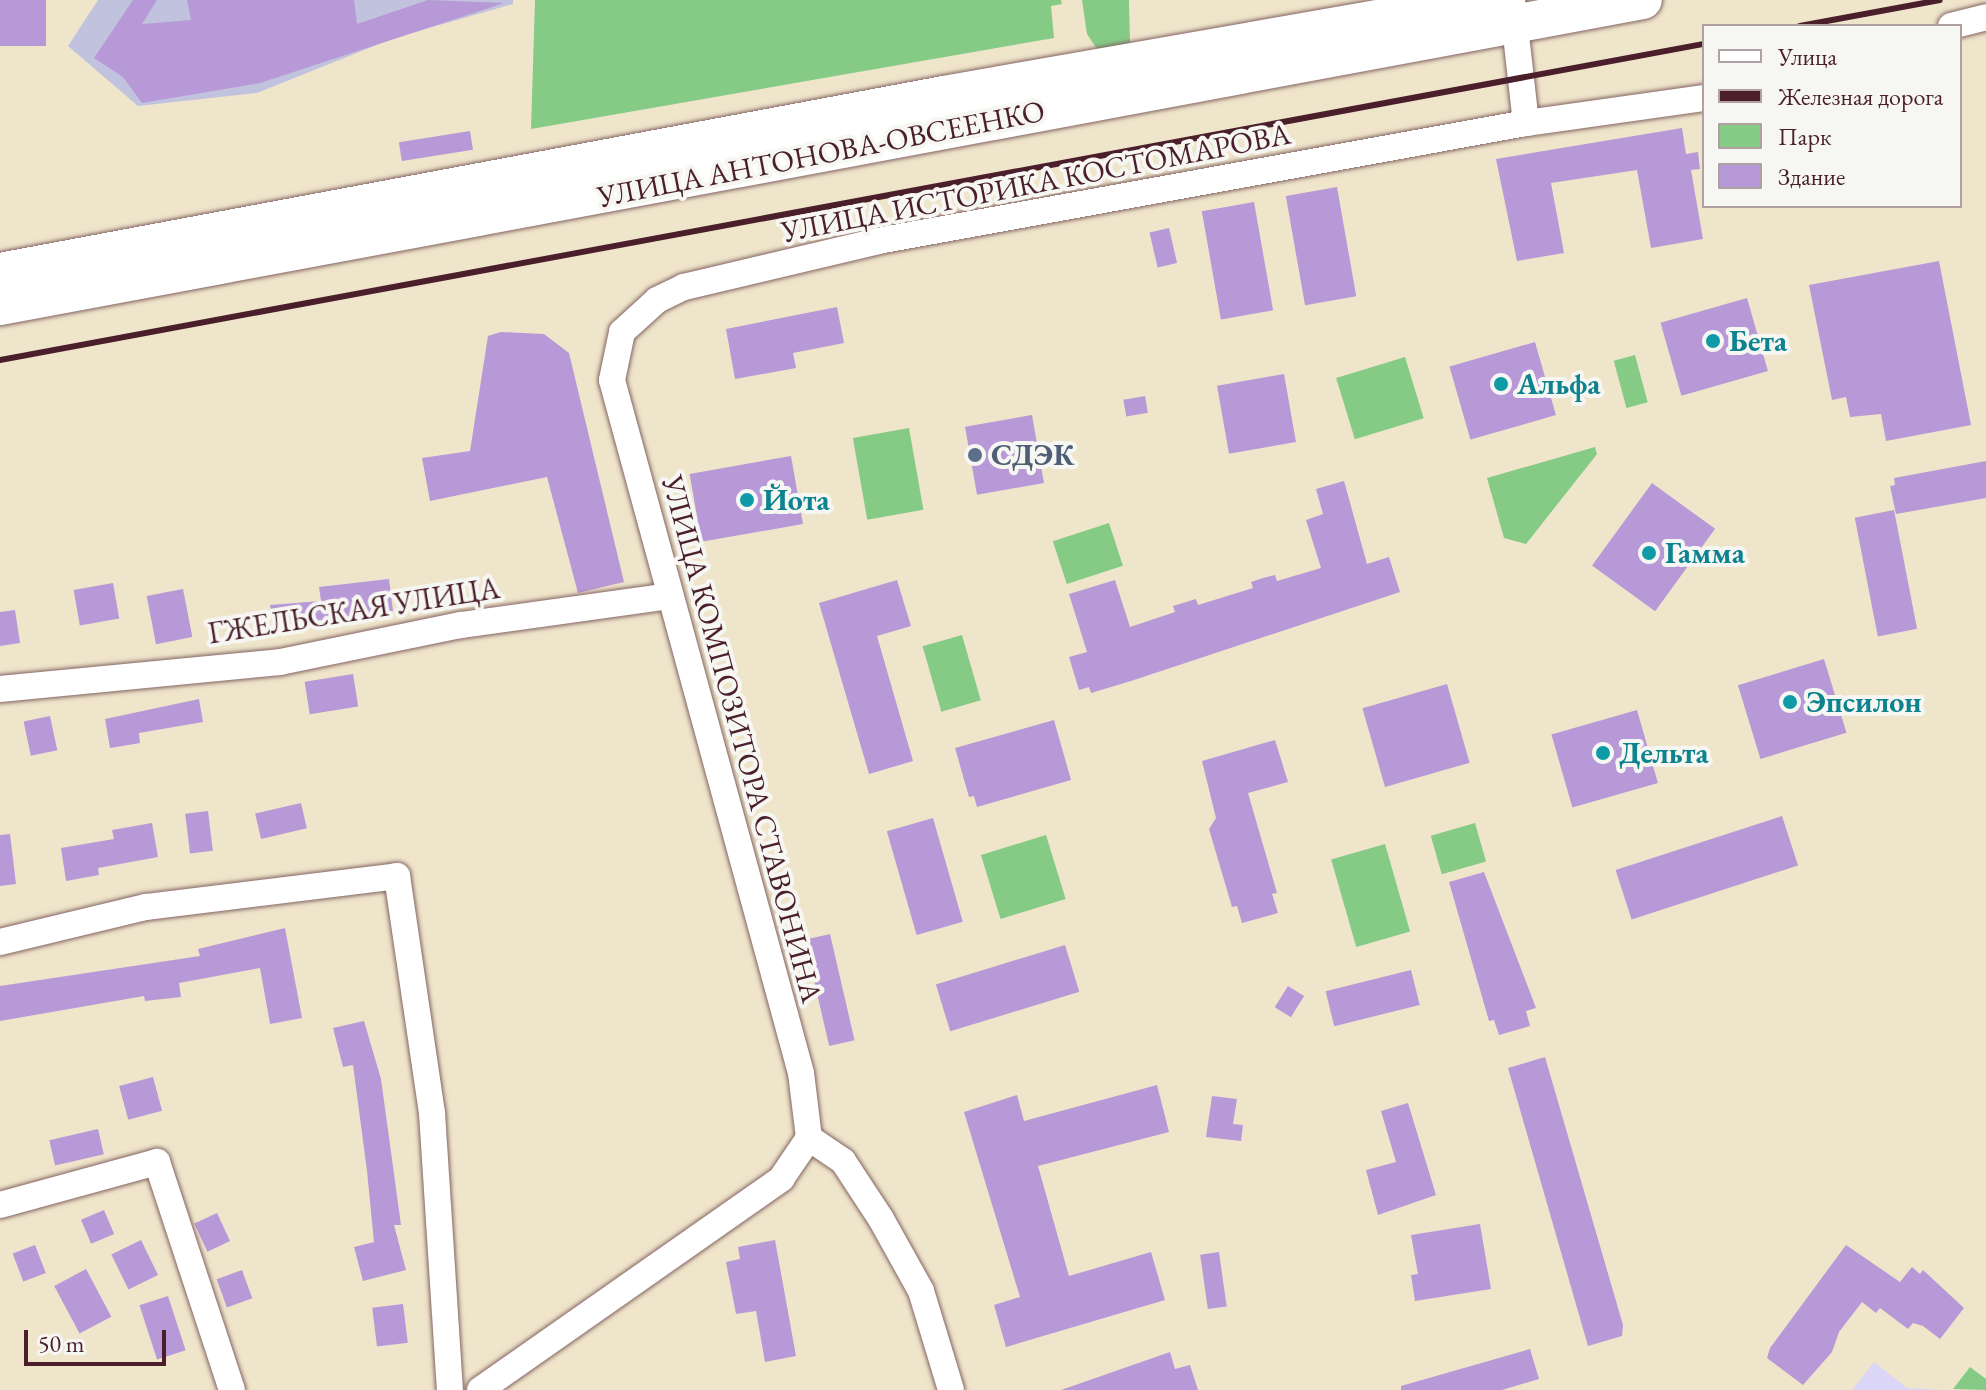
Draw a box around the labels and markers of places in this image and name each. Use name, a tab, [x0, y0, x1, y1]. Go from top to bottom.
place label: Бета	[1729, 323, 1787, 359]
marker: Бета	[1704, 332, 1722, 350]
place label: Альфа	[1517, 366, 1600, 402]
marker: Альфа	[1492, 375, 1510, 393]
place label: СДЭК	[991, 437, 1074, 473]
marker: СДЭК	[966, 446, 984, 464]
place label: Йота	[763, 482, 830, 518]
marker: Йота	[738, 491, 756, 509]
place label: Гамма	[1665, 535, 1745, 571]
marker: Гамма	[1640, 544, 1658, 562]
place label: Эпсилон	[1806, 684, 1922, 720]
marker: Эпсилон	[1781, 693, 1799, 711]
place label: Дельта	[1619, 735, 1709, 771]
marker: Дельта	[1594, 744, 1612, 762]

